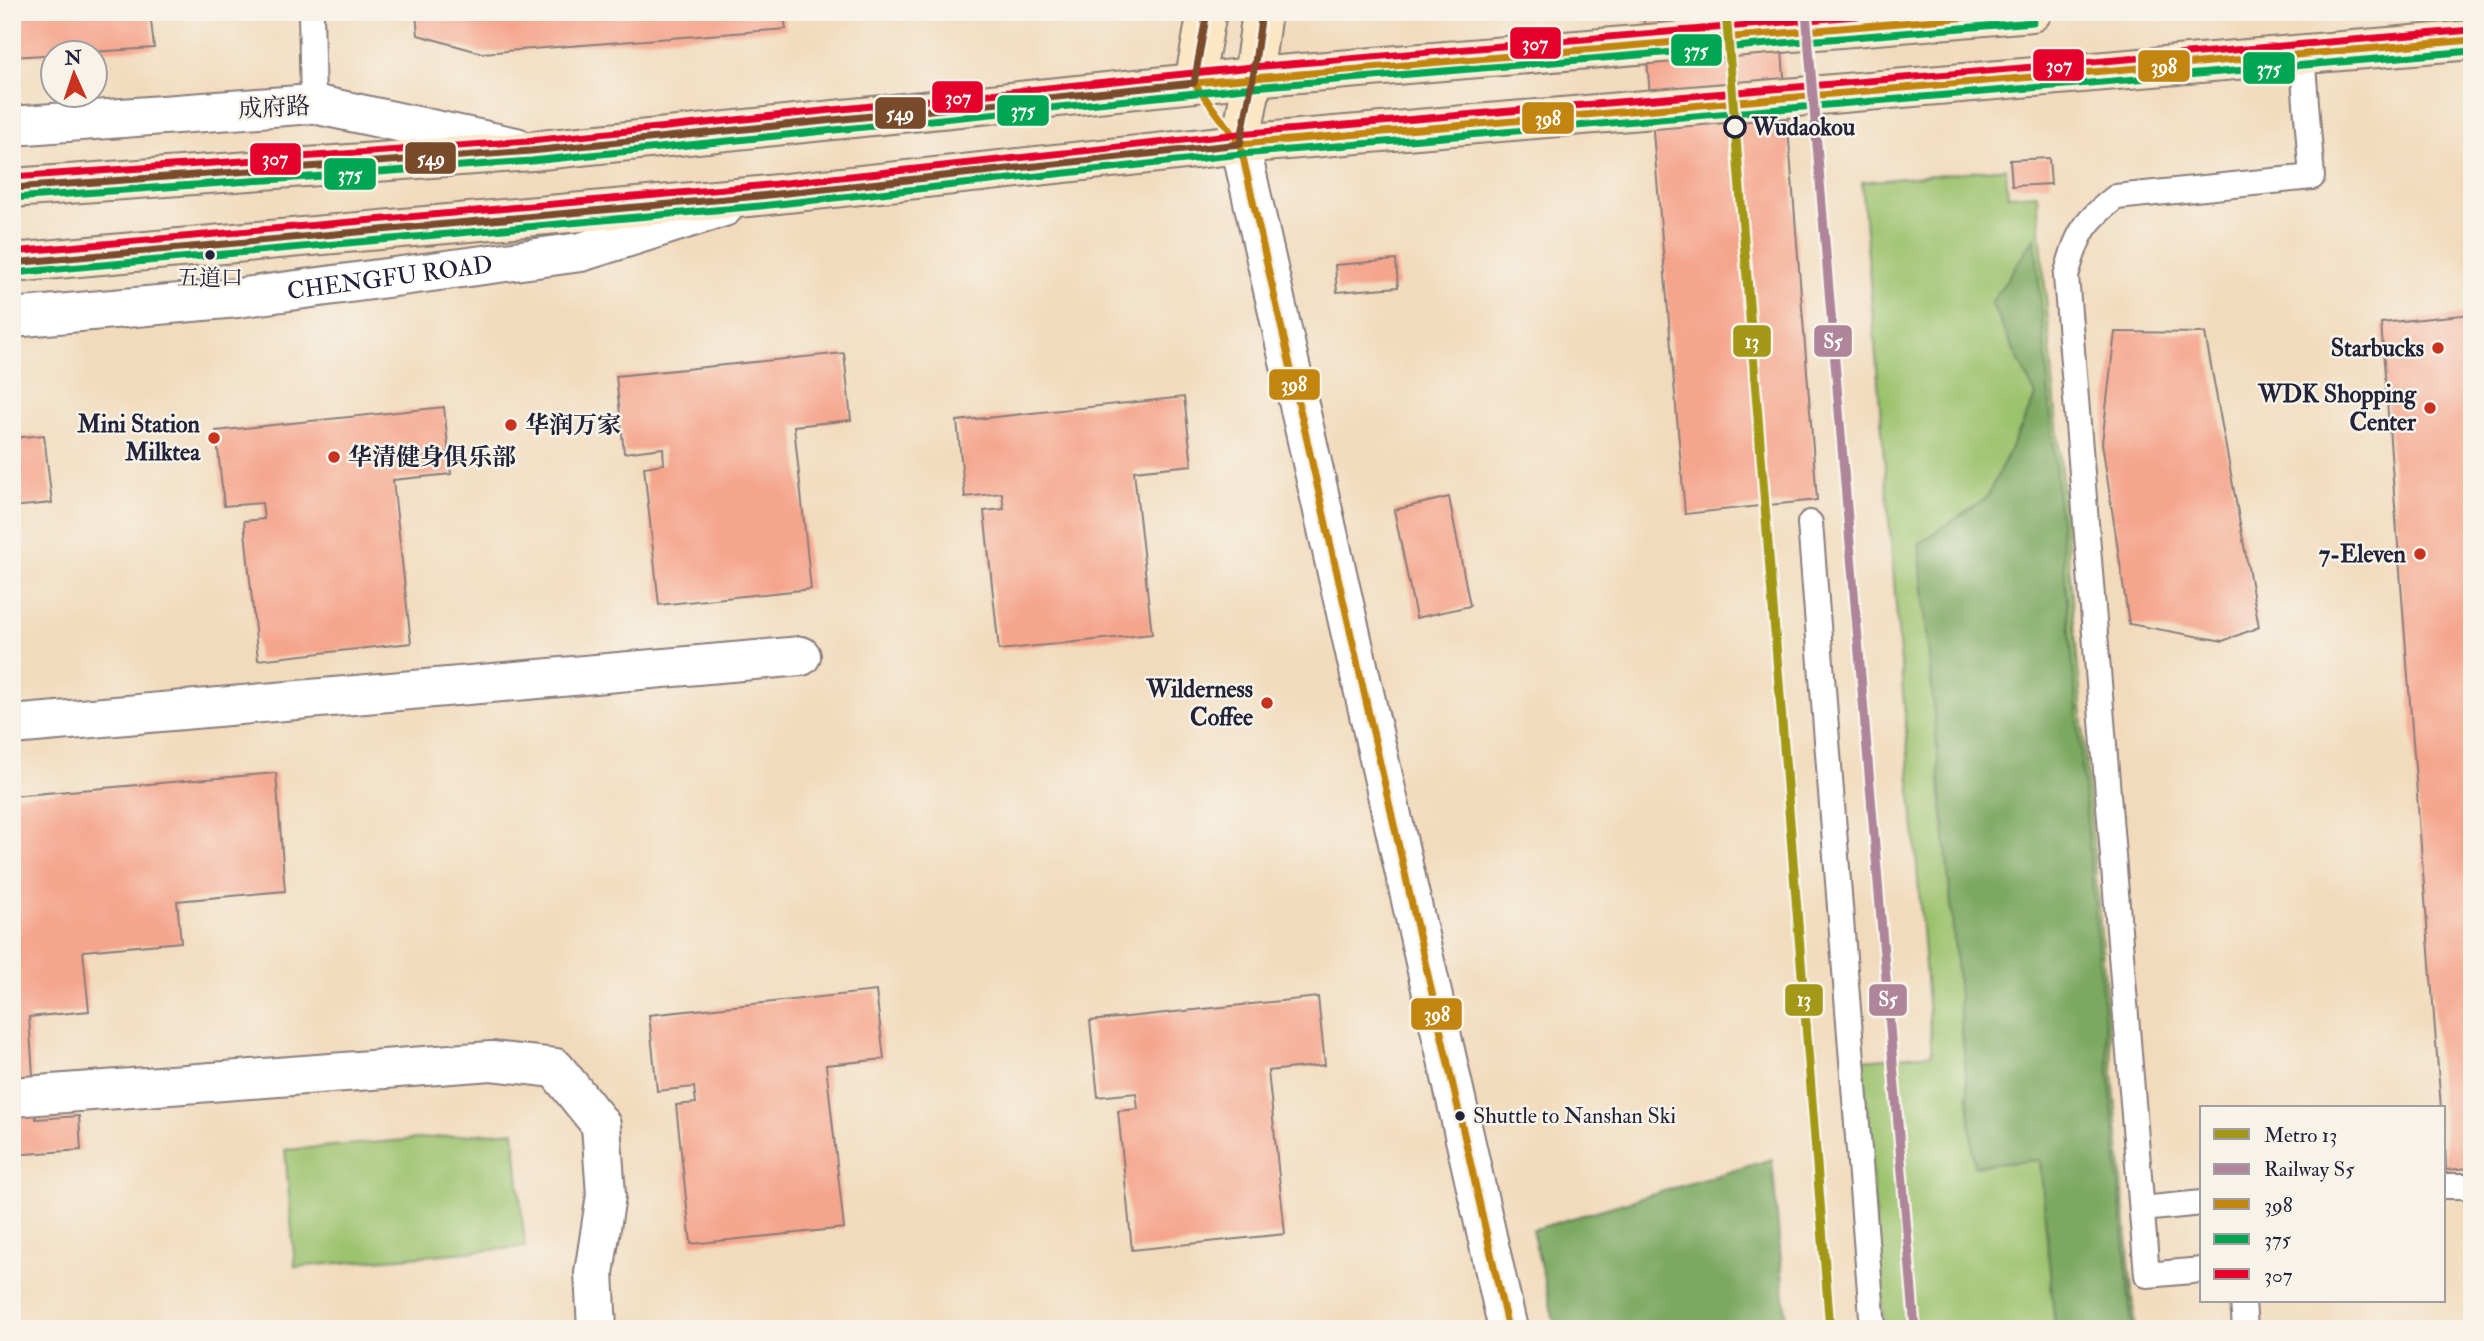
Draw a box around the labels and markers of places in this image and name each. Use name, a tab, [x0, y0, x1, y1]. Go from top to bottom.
place label: Wudaokou	[1751, 112, 1856, 143]
marker: Wudaokou	[1724, 116, 1746, 138]
marker: 五道口	[203, 248, 217, 262]
place label: 五道口	[177, 264, 243, 292]
place label: Starbucks	[2331, 333, 2424, 364]
marker: Starbucks	[2430, 340, 2446, 356]
place label: WDK Shopping Center	[2257, 379, 2417, 438]
marker: WDK Shopping Center	[2422, 400, 2438, 416]
place label: Mini Station Milktea	[77, 409, 201, 468]
place label: 华润万家	[525, 410, 621, 441]
marker: 华润万家	[503, 417, 519, 433]
marker: Mini Station Milktea	[206, 430, 222, 446]
place label: 华清健身俱乐部	[348, 442, 516, 473]
marker: 华清健身俱乐部	[326, 449, 342, 465]
place label: 7-Eleven	[2319, 539, 2407, 570]
marker: 7-Eleven	[2412, 546, 2428, 562]
place label: Wilderness Coffee	[1146, 674, 1253, 733]
marker: Wilderness Coffee	[1259, 695, 1275, 711]
place label: Shuttle to Nanshan Ski	[1473, 1102, 1676, 1130]
marker: Shuttle to Nanshan Ski	[1453, 1109, 1467, 1123]

